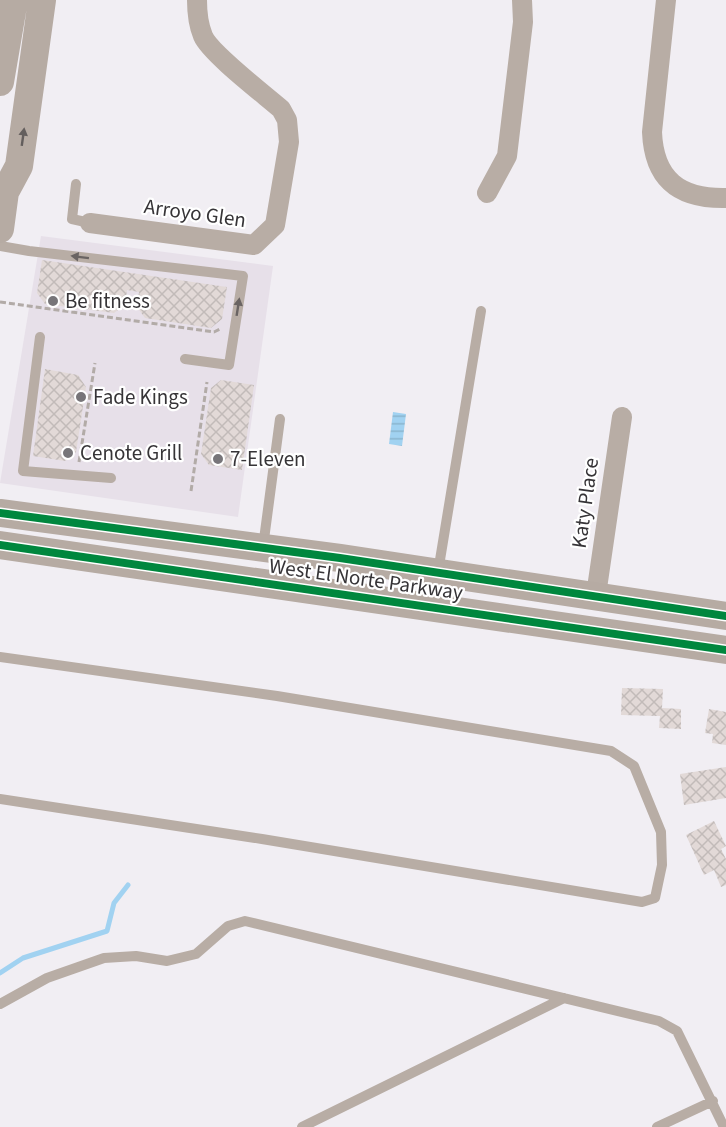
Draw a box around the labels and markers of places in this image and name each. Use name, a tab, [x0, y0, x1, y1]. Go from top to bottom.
place label: Be fitness	[65, 286, 150, 316]
marker: Be fitness	[46, 294, 60, 308]
place label: Fade Kings	[93, 382, 188, 412]
marker: Fade Kings	[74, 390, 88, 404]
place label: Cenote Grill	[80, 438, 182, 468]
place label: 7-Eleven	[230, 444, 306, 474]
marker: Cenote Grill	[61, 446, 75, 460]
marker: 7-Eleven	[211, 452, 225, 466]

